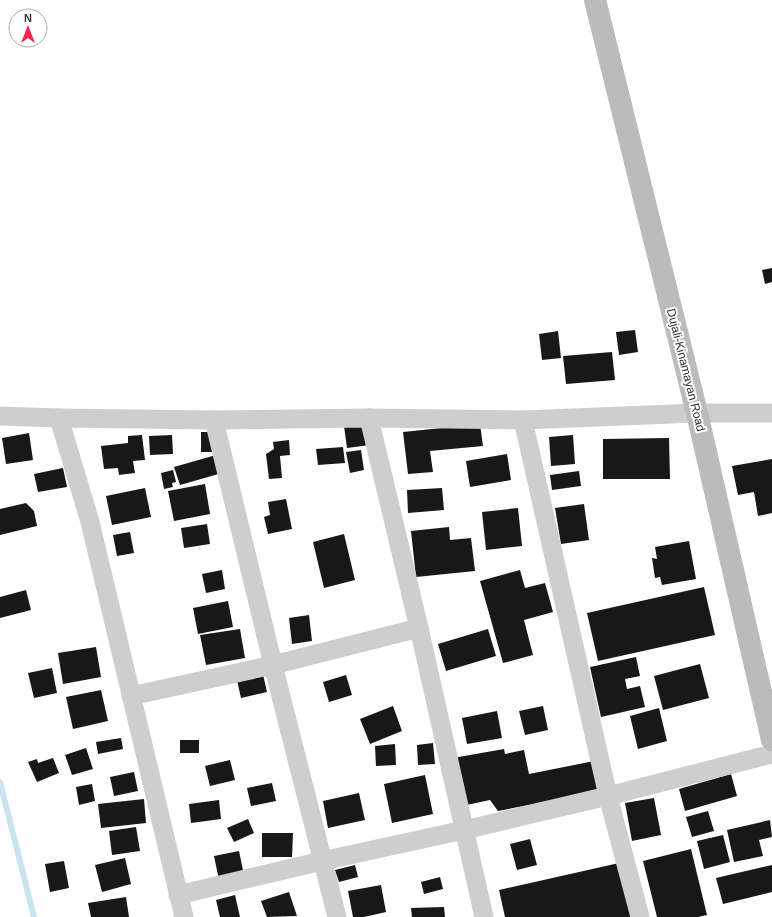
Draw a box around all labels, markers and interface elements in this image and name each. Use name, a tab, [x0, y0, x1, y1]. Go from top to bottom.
north arrow	[8, 8, 48, 48]
text: N	[24, 12, 32, 24]
street label: Dujali-Kinamayan Road	[664, 307, 708, 433]

